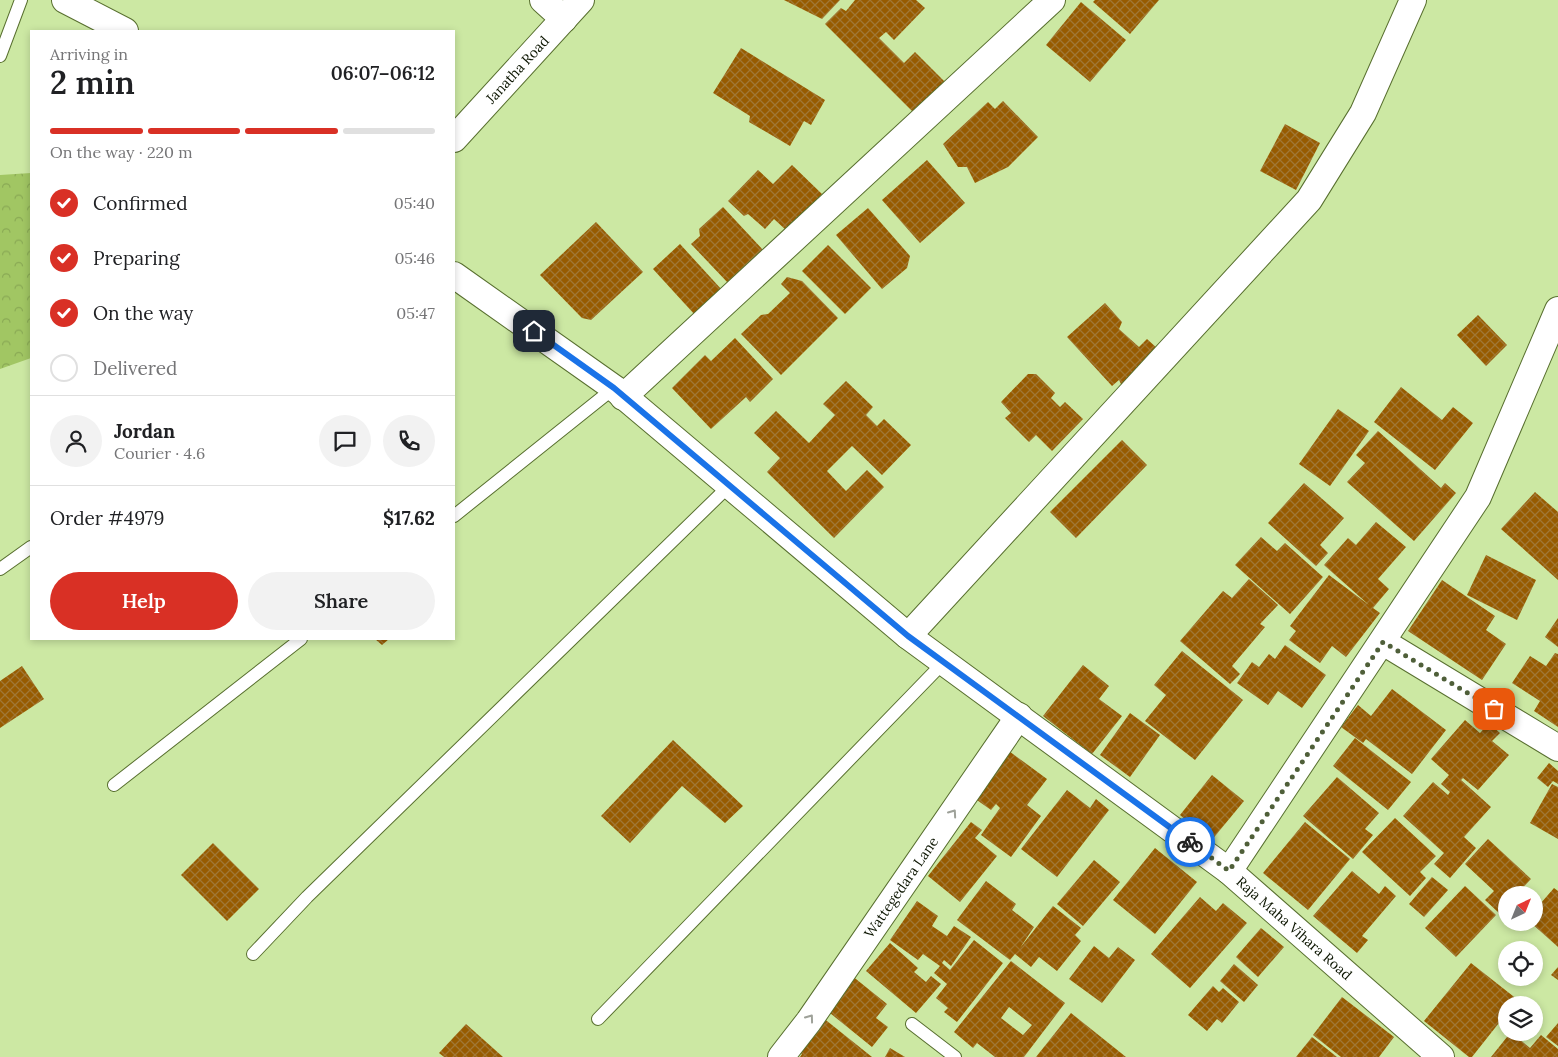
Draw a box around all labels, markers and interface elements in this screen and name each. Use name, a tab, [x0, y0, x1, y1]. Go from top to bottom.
street label: Janatha Road	[481, 32, 553, 108]
text: Arriving in	[50, 44, 128, 64]
text: 06:07–06:12	[331, 61, 435, 85]
text: 2 min	[50, 62, 135, 103]
text: On the way · 220 m	[50, 142, 193, 162]
icon: check	[50, 189, 78, 217]
text: Confirmed	[93, 191, 188, 215]
text: 05:40	[394, 193, 435, 213]
icon: check	[50, 244, 78, 272]
text: Preparing	[93, 246, 180, 270]
text: 05:46	[394, 248, 435, 268]
icon: check	[50, 299, 78, 327]
text: On the way	[93, 301, 193, 325]
text: 05:47	[396, 303, 435, 323]
pin	[513, 310, 555, 352]
icon: home	[520, 317, 548, 345]
text: Delivered	[93, 356, 177, 380]
button: person	[50, 415, 102, 467]
button: chat	[319, 415, 371, 467]
button: phone	[383, 415, 435, 467]
text: Jordan	[114, 419, 175, 443]
text: Courier · 4.6	[114, 443, 205, 463]
text: Order #4979	[50, 506, 164, 530]
text: $17.62	[383, 506, 435, 530]
button: Help	[50, 572, 238, 630]
button: Share	[248, 572, 435, 630]
pin	[1473, 688, 1515, 730]
icon: bag	[1480, 695, 1508, 723]
one-way arrow	[947, 809, 956, 819]
courier	[1165, 817, 1215, 867]
icon: bike	[1176, 828, 1204, 856]
street label: Wattegedara Lane	[860, 833, 942, 941]
street label: Raja Maha Vihara Road	[1233, 873, 1356, 984]
north arrow	[1498, 886, 1542, 931]
map controls	[1498, 886, 1543, 1041]
button: locate	[1498, 941, 1543, 986]
button: layers	[1498, 996, 1543, 1041]
one-way arrow	[804, 1014, 813, 1024]

